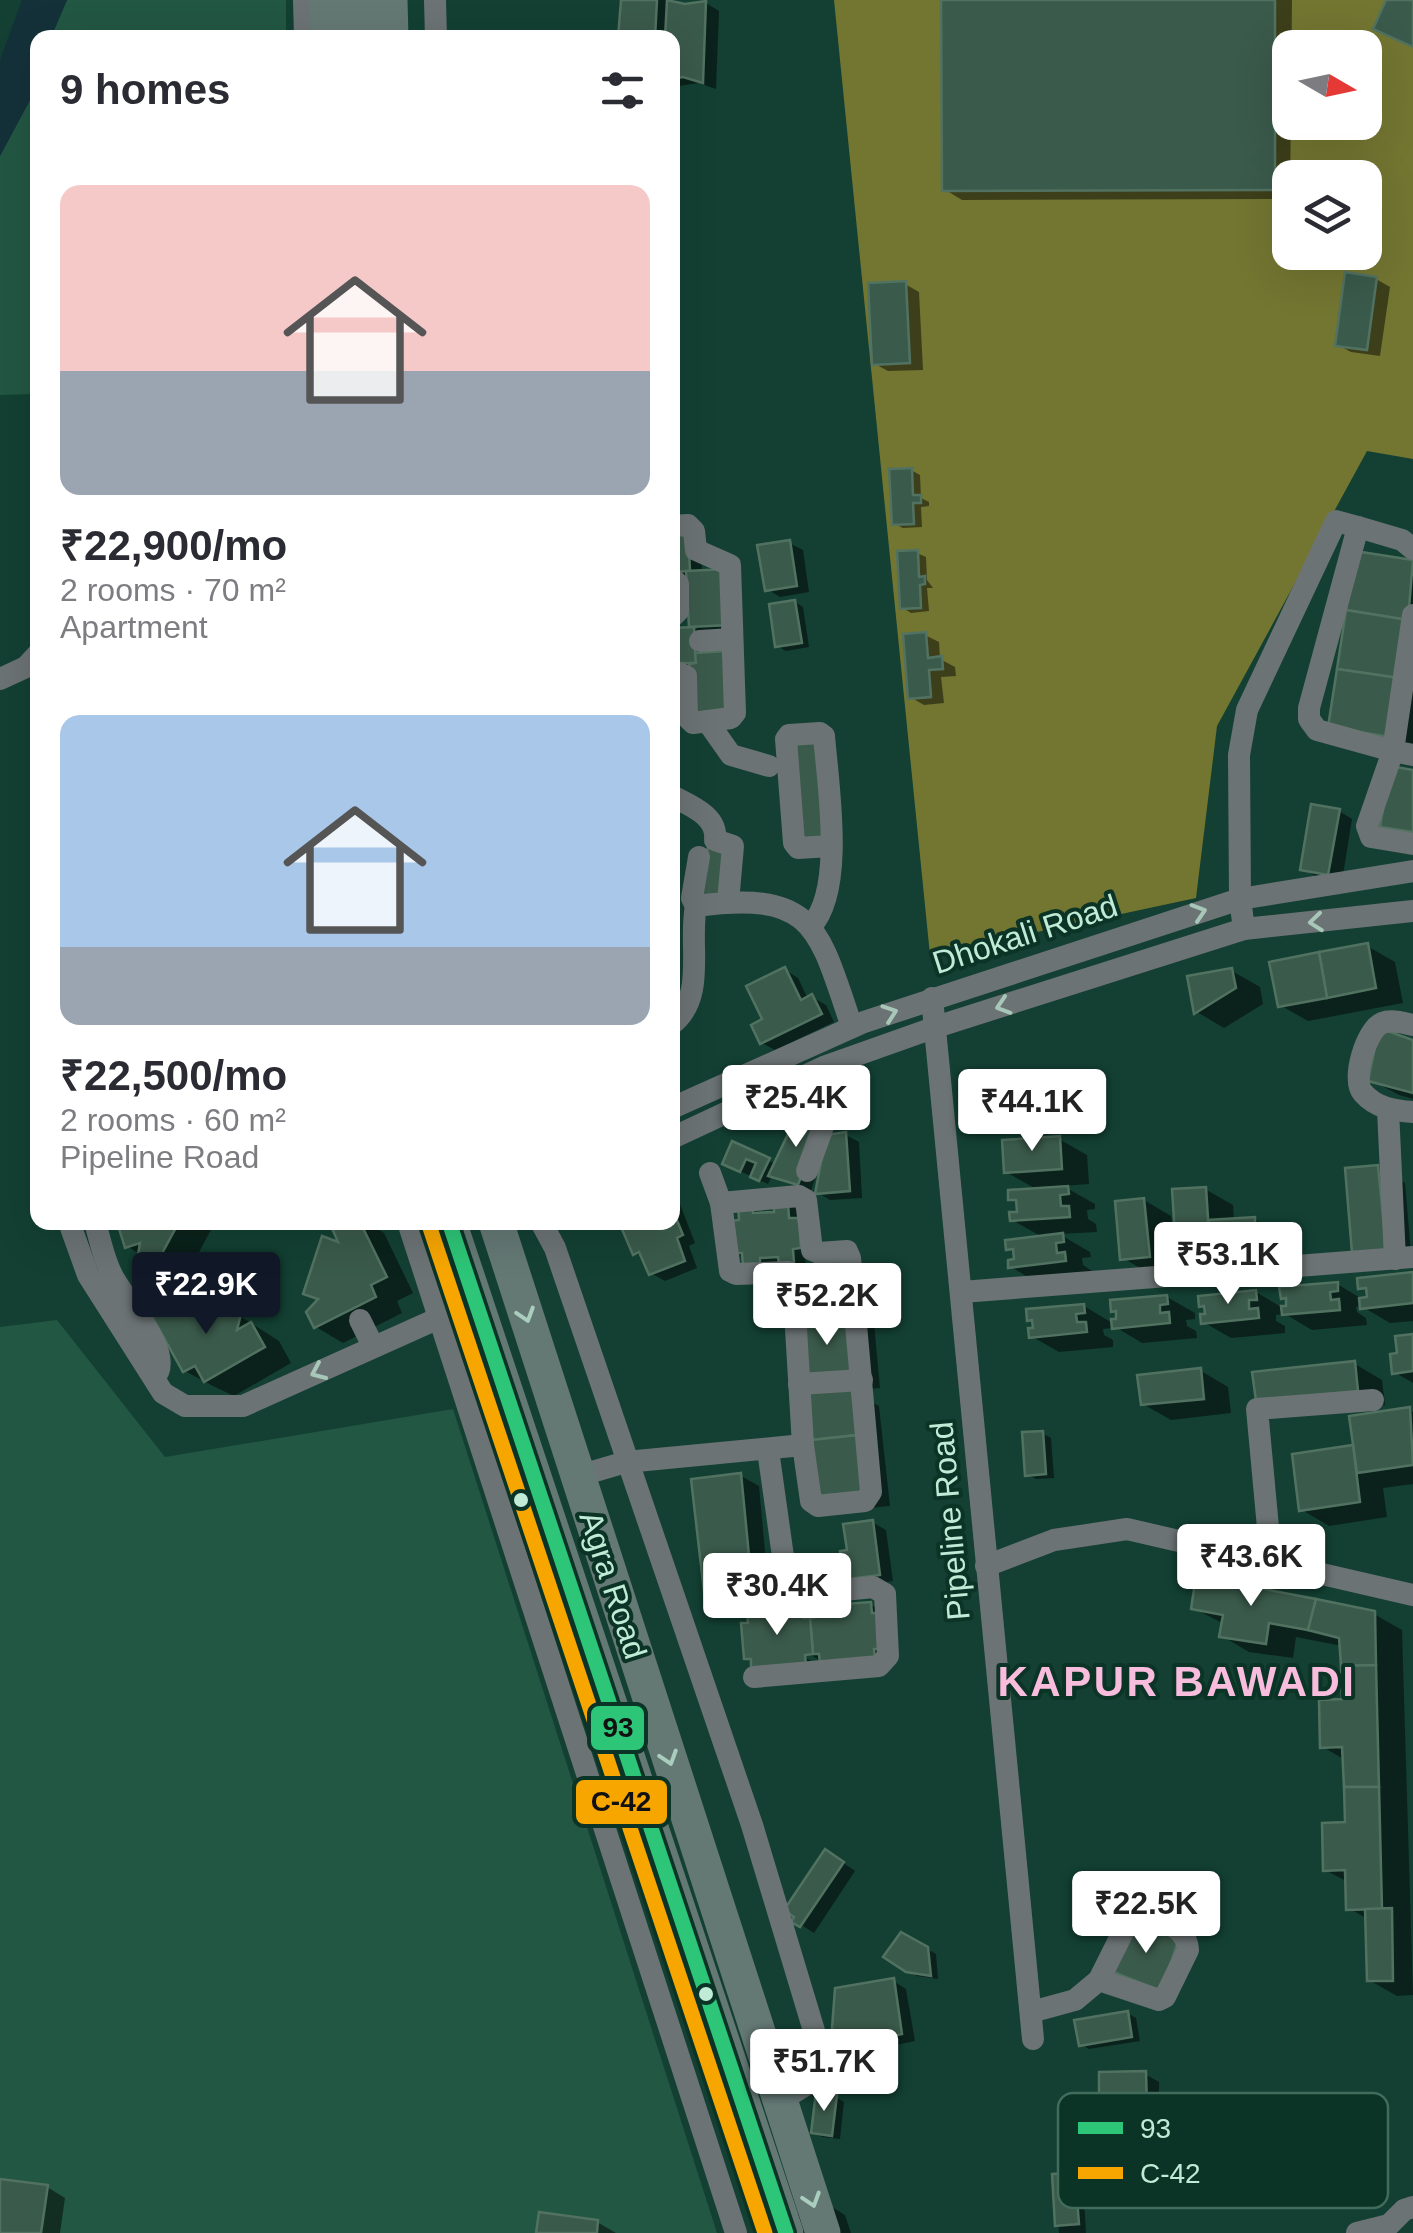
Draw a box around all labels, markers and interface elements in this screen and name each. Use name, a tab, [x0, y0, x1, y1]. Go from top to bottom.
north arrow	[1272, 30, 1382, 140]
map controls	[1272, 30, 1382, 270]
icon: filters	[595, 63, 650, 118]
text: 9 homes	[60, 66, 230, 113]
button: layers	[1272, 160, 1382, 270]
icon: home	[265, 250, 445, 430]
text: ₹22,900/mo	[60, 522, 287, 569]
text: 2 rooms · 70 m²	[60, 572, 286, 608]
text: Apartment	[60, 609, 208, 645]
icon: home	[265, 780, 445, 960]
street label: Dhokali Road	[928, 887, 1122, 981]
one-way arrow	[1189, 903, 1206, 924]
one-way arrow	[1308, 911, 1324, 932]
one-way arrow	[996, 994, 1013, 1015]
one-way arrow	[880, 1004, 897, 1025]
text: ₹22,500/mo	[60, 1052, 287, 1099]
pin: ₹25.4K	[715, 1065, 877, 1150]
pin: ₹44.1K	[951, 1069, 1113, 1154]
text: ₹25.4K	[744, 1079, 848, 1115]
text: ₹44.1K	[980, 1083, 1084, 1119]
text: 2 rooms · 60 m²	[60, 1102, 286, 1138]
text: Pipeline Road	[60, 1139, 259, 1175]
pin: ₹53.1K	[1147, 1222, 1309, 1307]
text: ₹53.1K	[1176, 1236, 1280, 1272]
pin: ₹22.9K	[125, 1252, 287, 1337]
pin: ₹52.2K	[746, 1263, 908, 1348]
text: ₹22.9K	[154, 1266, 258, 1302]
text: ₹52.2K	[775, 1277, 879, 1313]
one-way arrow	[515, 1306, 535, 1323]
one-way arrow	[310, 1359, 328, 1379]
street label: Pipeline Road	[923, 1420, 977, 1622]
unlabelled marker	[511, 1490, 531, 1510]
street label: Agra Road	[572, 1507, 654, 1663]
pin: ₹43.6K	[1170, 1524, 1332, 1609]
text: ₹43.6K	[1199, 1538, 1303, 1574]
pin: ₹30.4K	[696, 1553, 858, 1638]
text: ₹30.4K	[725, 1567, 829, 1603]
district label: KAPUR BAWADI	[997, 1658, 1357, 1705]
line badge: 93	[589, 1704, 646, 1752]
text: 93	[602, 1712, 634, 1743]
one-way arrow	[657, 1748, 678, 1765]
line badge: C-42	[574, 1778, 669, 1826]
text: C-42	[591, 1786, 651, 1817]
pin: ₹22.5K	[1065, 1871, 1227, 1956]
text: ₹22.5K	[1094, 1885, 1198, 1921]
unlabelled marker	[696, 1984, 716, 2004]
pin: ₹51.7K	[743, 2029, 905, 2114]
text: ₹51.7K	[772, 2043, 876, 2079]
legend	[1058, 2093, 1388, 2208]
text: 93	[1140, 2113, 1171, 2144]
text: C-42	[1140, 2158, 1201, 2189]
one-way arrow	[800, 2191, 821, 2208]

